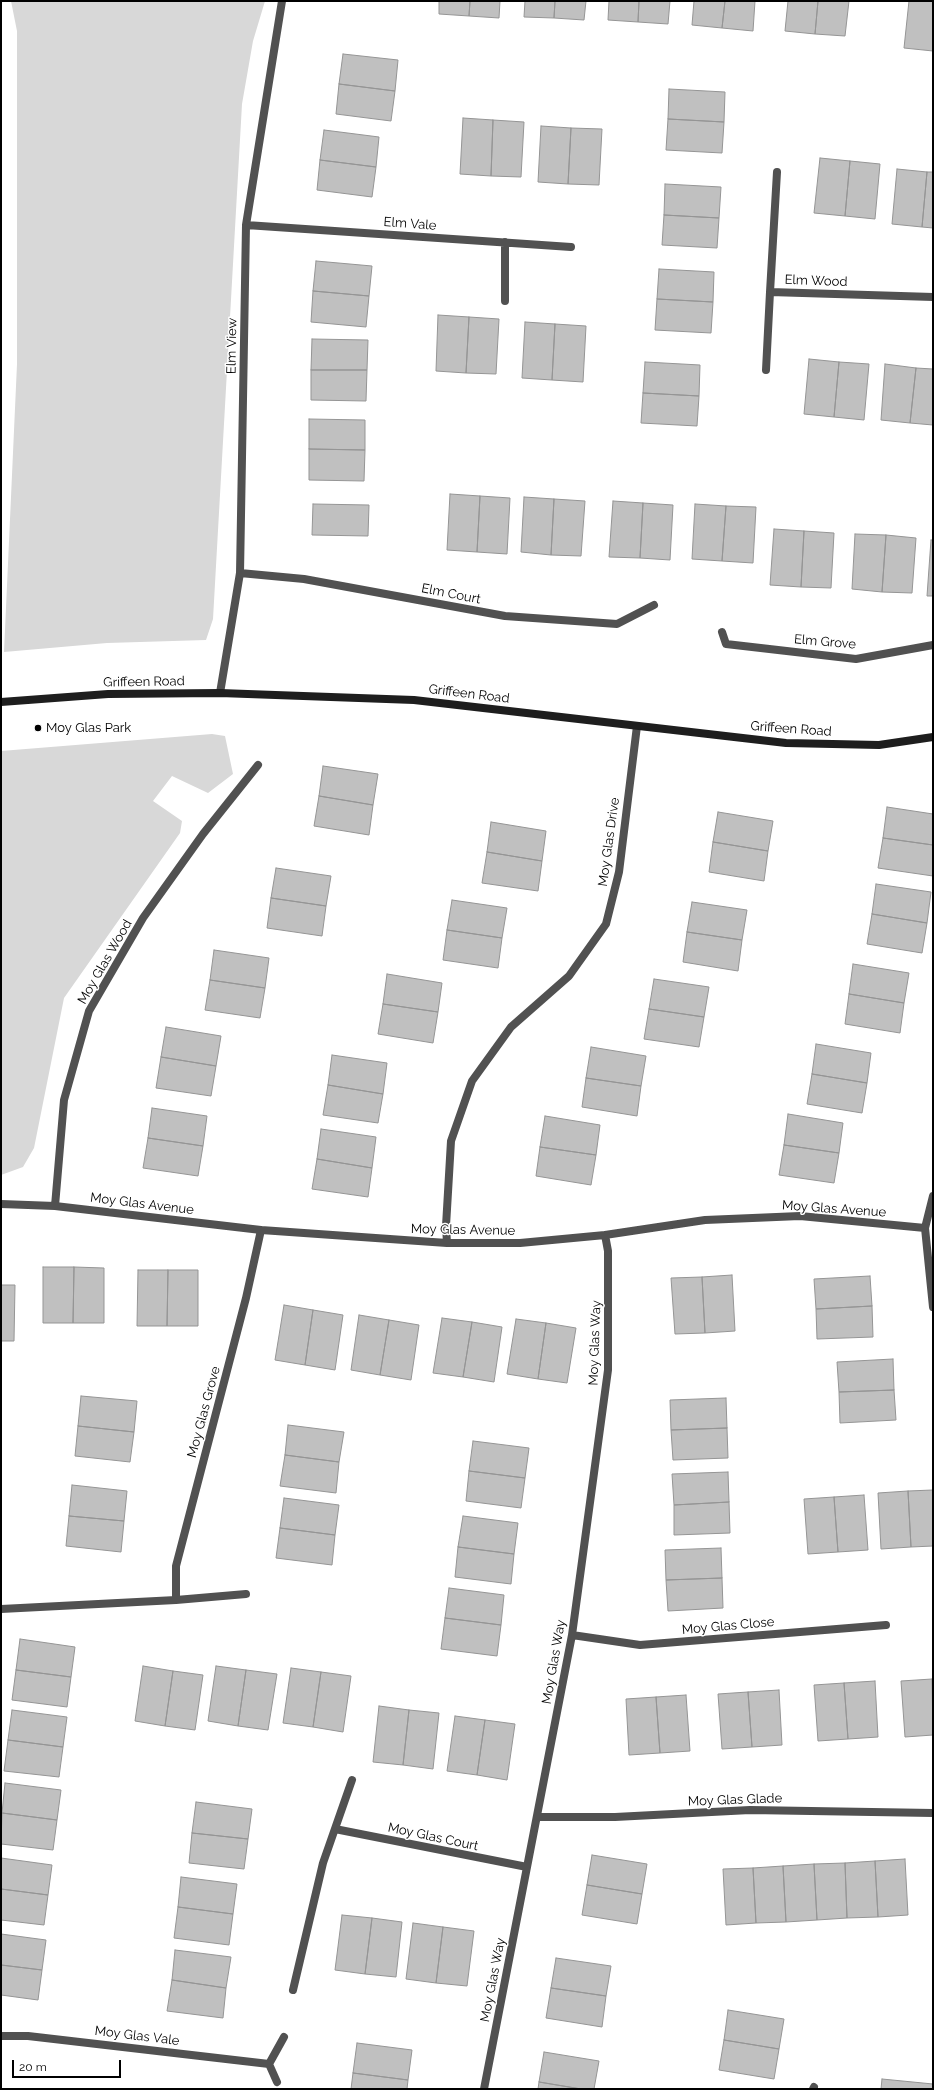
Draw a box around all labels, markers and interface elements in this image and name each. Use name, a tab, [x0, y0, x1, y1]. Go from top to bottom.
street label: Elm Vale	[383, 214, 437, 234]
street label: Elm Wood	[784, 272, 848, 290]
street label: Elm View	[224, 318, 240, 374]
street label: Elm Court	[420, 581, 482, 607]
street label: Elm Grove	[793, 632, 857, 652]
street label: Griffeen Road	[103, 673, 185, 691]
street label: Griffeen Road	[428, 681, 510, 707]
street label: Griffeen Road	[750, 718, 832, 740]
place label: Moy Glas Park	[46, 720, 131, 736]
marker: Moy Glas Park	[33, 723, 43, 733]
street label: Moy Glas Drive	[595, 797, 623, 887]
street label: Moy Glas Wood	[75, 917, 135, 1007]
street label: Moy Glas Avenue	[89, 1190, 195, 1218]
street label: Moy Glas Avenue	[781, 1198, 887, 1220]
street label: Moy Glas Avenue	[411, 1221, 515, 1239]
street label: Moy Glas Way	[586, 1300, 604, 1386]
street label: Moy Glas Grove	[184, 1365, 224, 1459]
street label: Moy Glas Close	[681, 1614, 775, 1638]
street label: Moy Glas Way	[539, 1619, 569, 1705]
street label: Moy Glas Glade	[688, 1791, 782, 1809]
street label: Moy Glas Court	[386, 1820, 480, 1854]
street label: Moy Glas Way	[477, 1937, 509, 2023]
street label: Moy Glas Vale	[94, 2023, 180, 2049]
scale bar	[14, 2052, 123, 2078]
text: 20 m	[19, 2060, 47, 2074]

